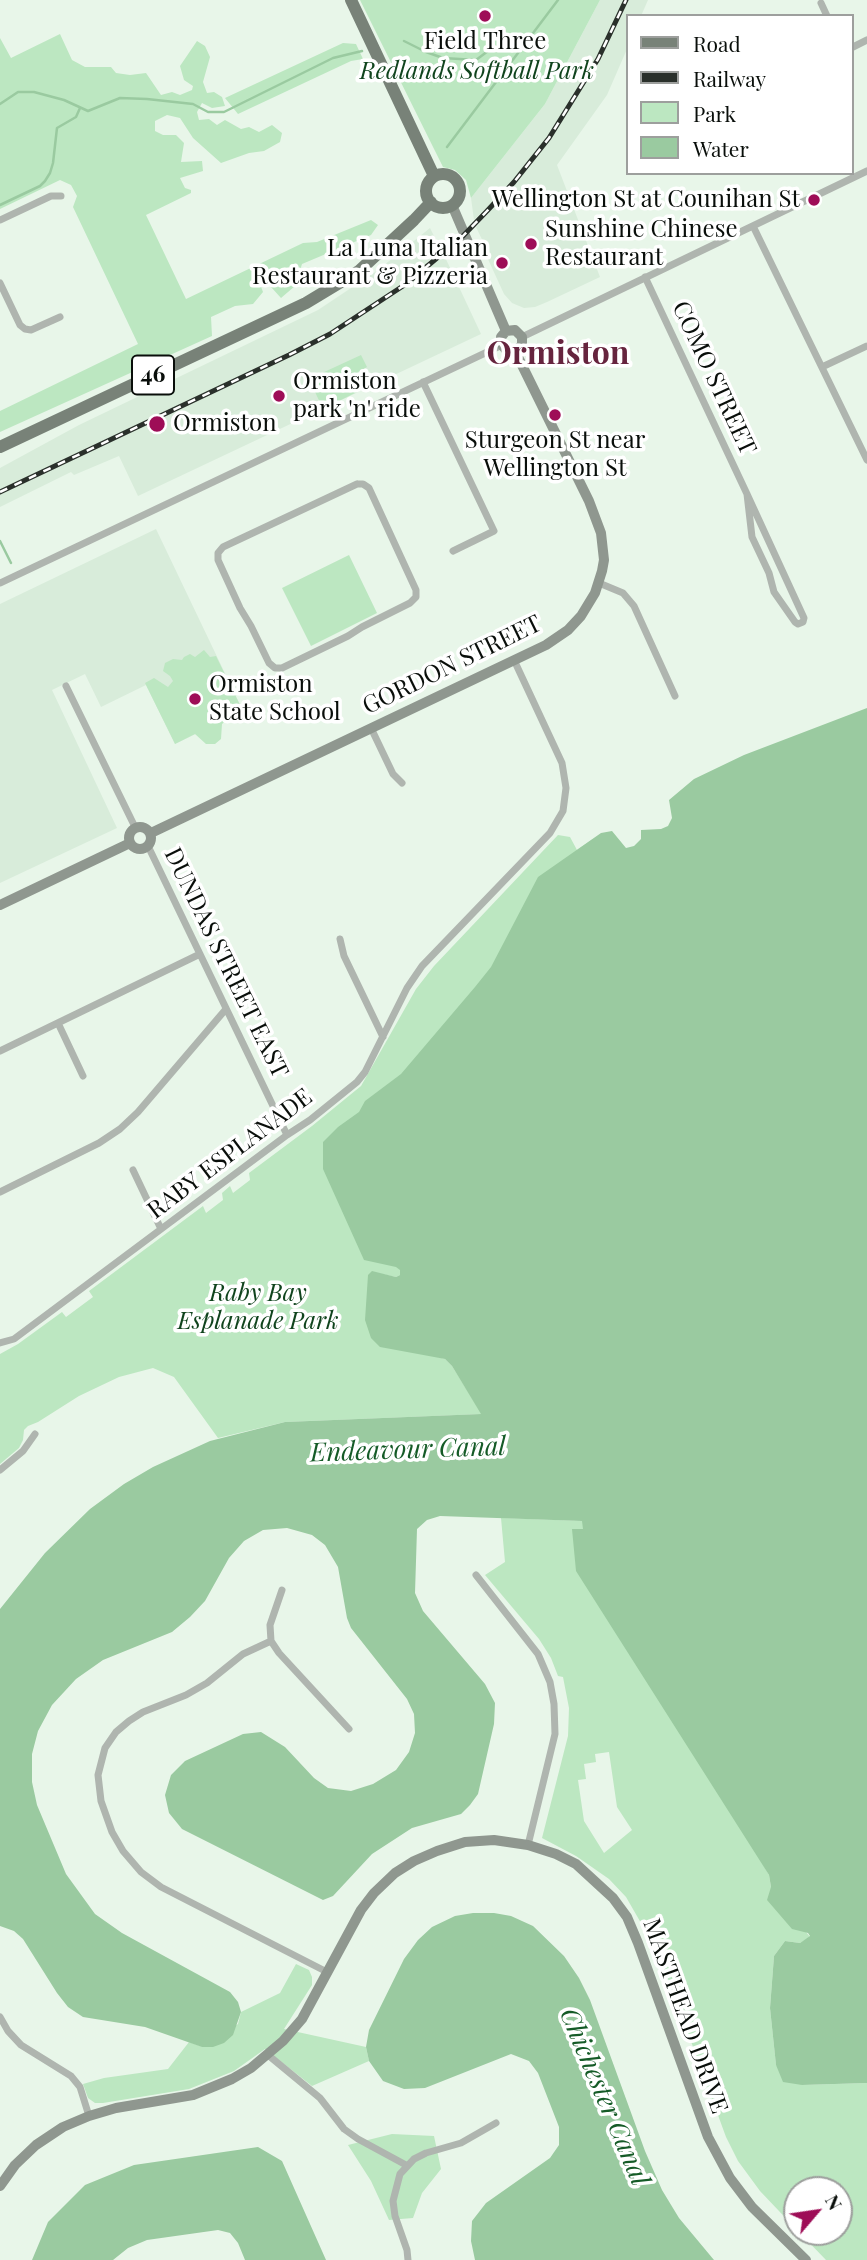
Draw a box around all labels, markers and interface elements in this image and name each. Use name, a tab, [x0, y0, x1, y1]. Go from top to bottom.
marker: Field Three	[477, 8, 493, 24]
legend	[626, 14, 853, 175]
place label: Field Three	[424, 28, 546, 56]
text: Road	[693, 29, 741, 57]
park label: Redlands Softball Park	[360, 58, 594, 86]
text: Railway	[693, 64, 766, 92]
text: Park	[693, 99, 736, 127]
text: Water	[693, 134, 749, 162]
place label: Wellington St at Counihan St	[492, 186, 800, 214]
marker: Wellington St at Counihan St	[806, 192, 822, 208]
place label: Sunshine Chinese Restaurant	[545, 216, 738, 272]
place label: La Luna Italian Restaurant & Pizzeria	[252, 235, 488, 291]
marker: Sunshine Chinese Restaurant	[523, 236, 539, 252]
marker: La Luna Italian Restaurant & Pizzeria	[494, 255, 510, 271]
street label: COMO STREET	[666, 297, 762, 459]
district label: Ormiston	[486, 335, 630, 373]
road number: 46	[132, 356, 174, 394]
place label: Ormiston park 'n' ride	[293, 368, 421, 424]
marker: Ormiston park 'n' ride	[271, 388, 287, 404]
marker: Sturgeon St near Wellington St	[547, 407, 563, 423]
place label: Ormiston	[173, 410, 277, 438]
marker: Ormiston	[147, 414, 167, 434]
place label: Sturgeon St near Wellington St	[465, 427, 645, 483]
street label: GORDON STREET	[358, 609, 546, 721]
place label: Ormiston State School	[209, 671, 341, 727]
marker: Ormiston State School	[187, 691, 203, 707]
street label: DUNDAS STREET EAST	[158, 843, 294, 1083]
street label: RABY ESPLANADE	[142, 1083, 318, 1225]
park label: Raby Bay Esplanade Park	[177, 1280, 339, 1336]
water label: Endeavour Canal	[310, 1431, 506, 1469]
street label: MASTHEAD DRIVE	[636, 1915, 734, 2117]
water label: Chichester Canal	[553, 2004, 655, 2190]
north arrow	[783, 2176, 853, 2246]
text: N	[820, 2189, 849, 2214]

